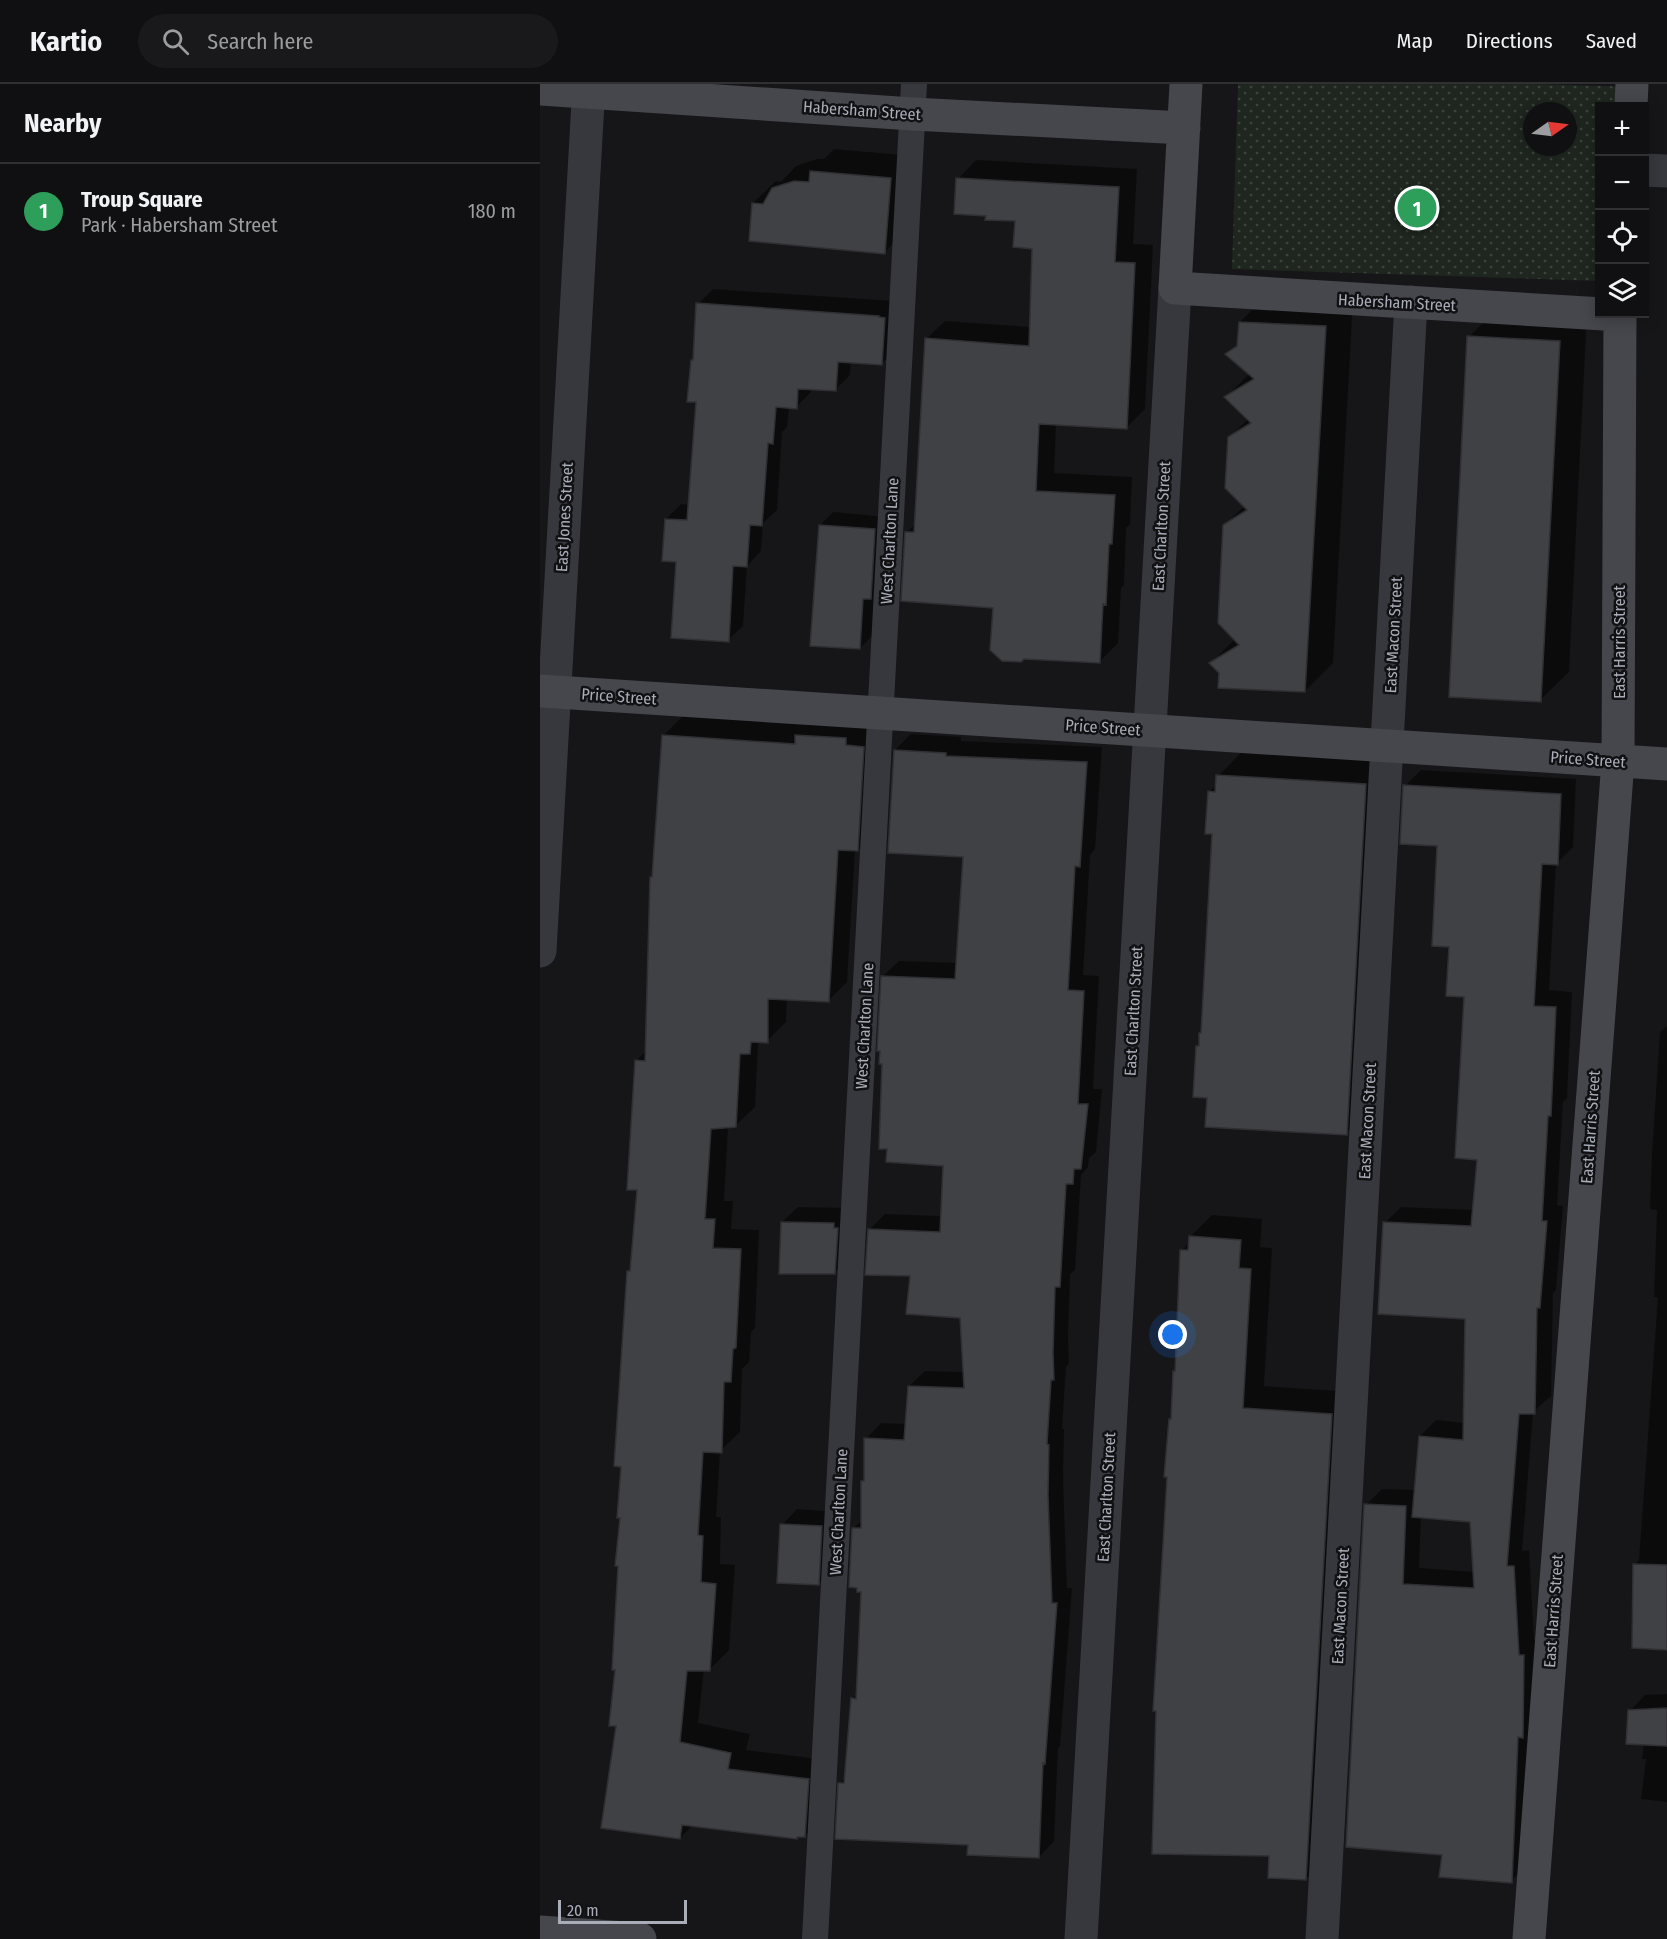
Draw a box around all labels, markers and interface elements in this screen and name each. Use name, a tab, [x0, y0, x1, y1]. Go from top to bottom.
search box	[138, 14, 558, 68]
text: Kartio	[30, 25, 102, 58]
icon: search	[159, 25, 192, 58]
text: Search here	[207, 28, 313, 55]
text: Map	[1396, 28, 1433, 54]
text: Directions	[1466, 28, 1553, 54]
text: Saved	[1586, 28, 1637, 54]
street label: Habersham Street	[803, 97, 922, 124]
north arrow	[1523, 102, 1577, 156]
map controls	[1595, 102, 1649, 318]
button: +	[1595, 102, 1649, 156]
text: Nearby	[24, 108, 101, 139]
button: −	[1595, 156, 1649, 210]
text: Troup Square	[81, 186, 203, 213]
pin: 1	[1398, 186, 1436, 230]
text: 1	[39, 199, 48, 223]
text: 180 m	[468, 199, 516, 223]
button: locate	[1595, 210, 1649, 264]
text: Park · Habersham Street	[81, 213, 277, 237]
button: layers	[1595, 264, 1649, 318]
street label: Habersham Street	[1338, 290, 1457, 315]
street label: East Charlton Street	[1149, 460, 1174, 591]
street label: East Jones Street	[552, 461, 577, 572]
street label: West Charlton Lane	[877, 477, 902, 605]
street label: East Macon Street	[1381, 576, 1406, 694]
street label: East Harris Street	[1610, 584, 1629, 699]
street label: Price Street	[581, 684, 658, 709]
street label: Price Street	[1065, 715, 1142, 740]
street label: Price Street	[1550, 747, 1627, 772]
street label: East Charlton Street	[1121, 945, 1146, 1076]
street label: West Charlton Lane	[852, 962, 877, 1090]
street label: East Macon Street	[1355, 1062, 1380, 1180]
street label: East Harris Street	[1577, 1069, 1604, 1184]
your location	[1158, 1320, 1187, 1349]
street label: East Charlton Street	[1094, 1431, 1119, 1562]
street label: West Charlton Lane	[826, 1448, 851, 1576]
street label: East Macon Street	[1328, 1547, 1353, 1665]
street label: East Harris Street	[1540, 1553, 1567, 1668]
scale bar	[558, 1897, 687, 1924]
text: 20 m	[567, 1901, 598, 1920]

